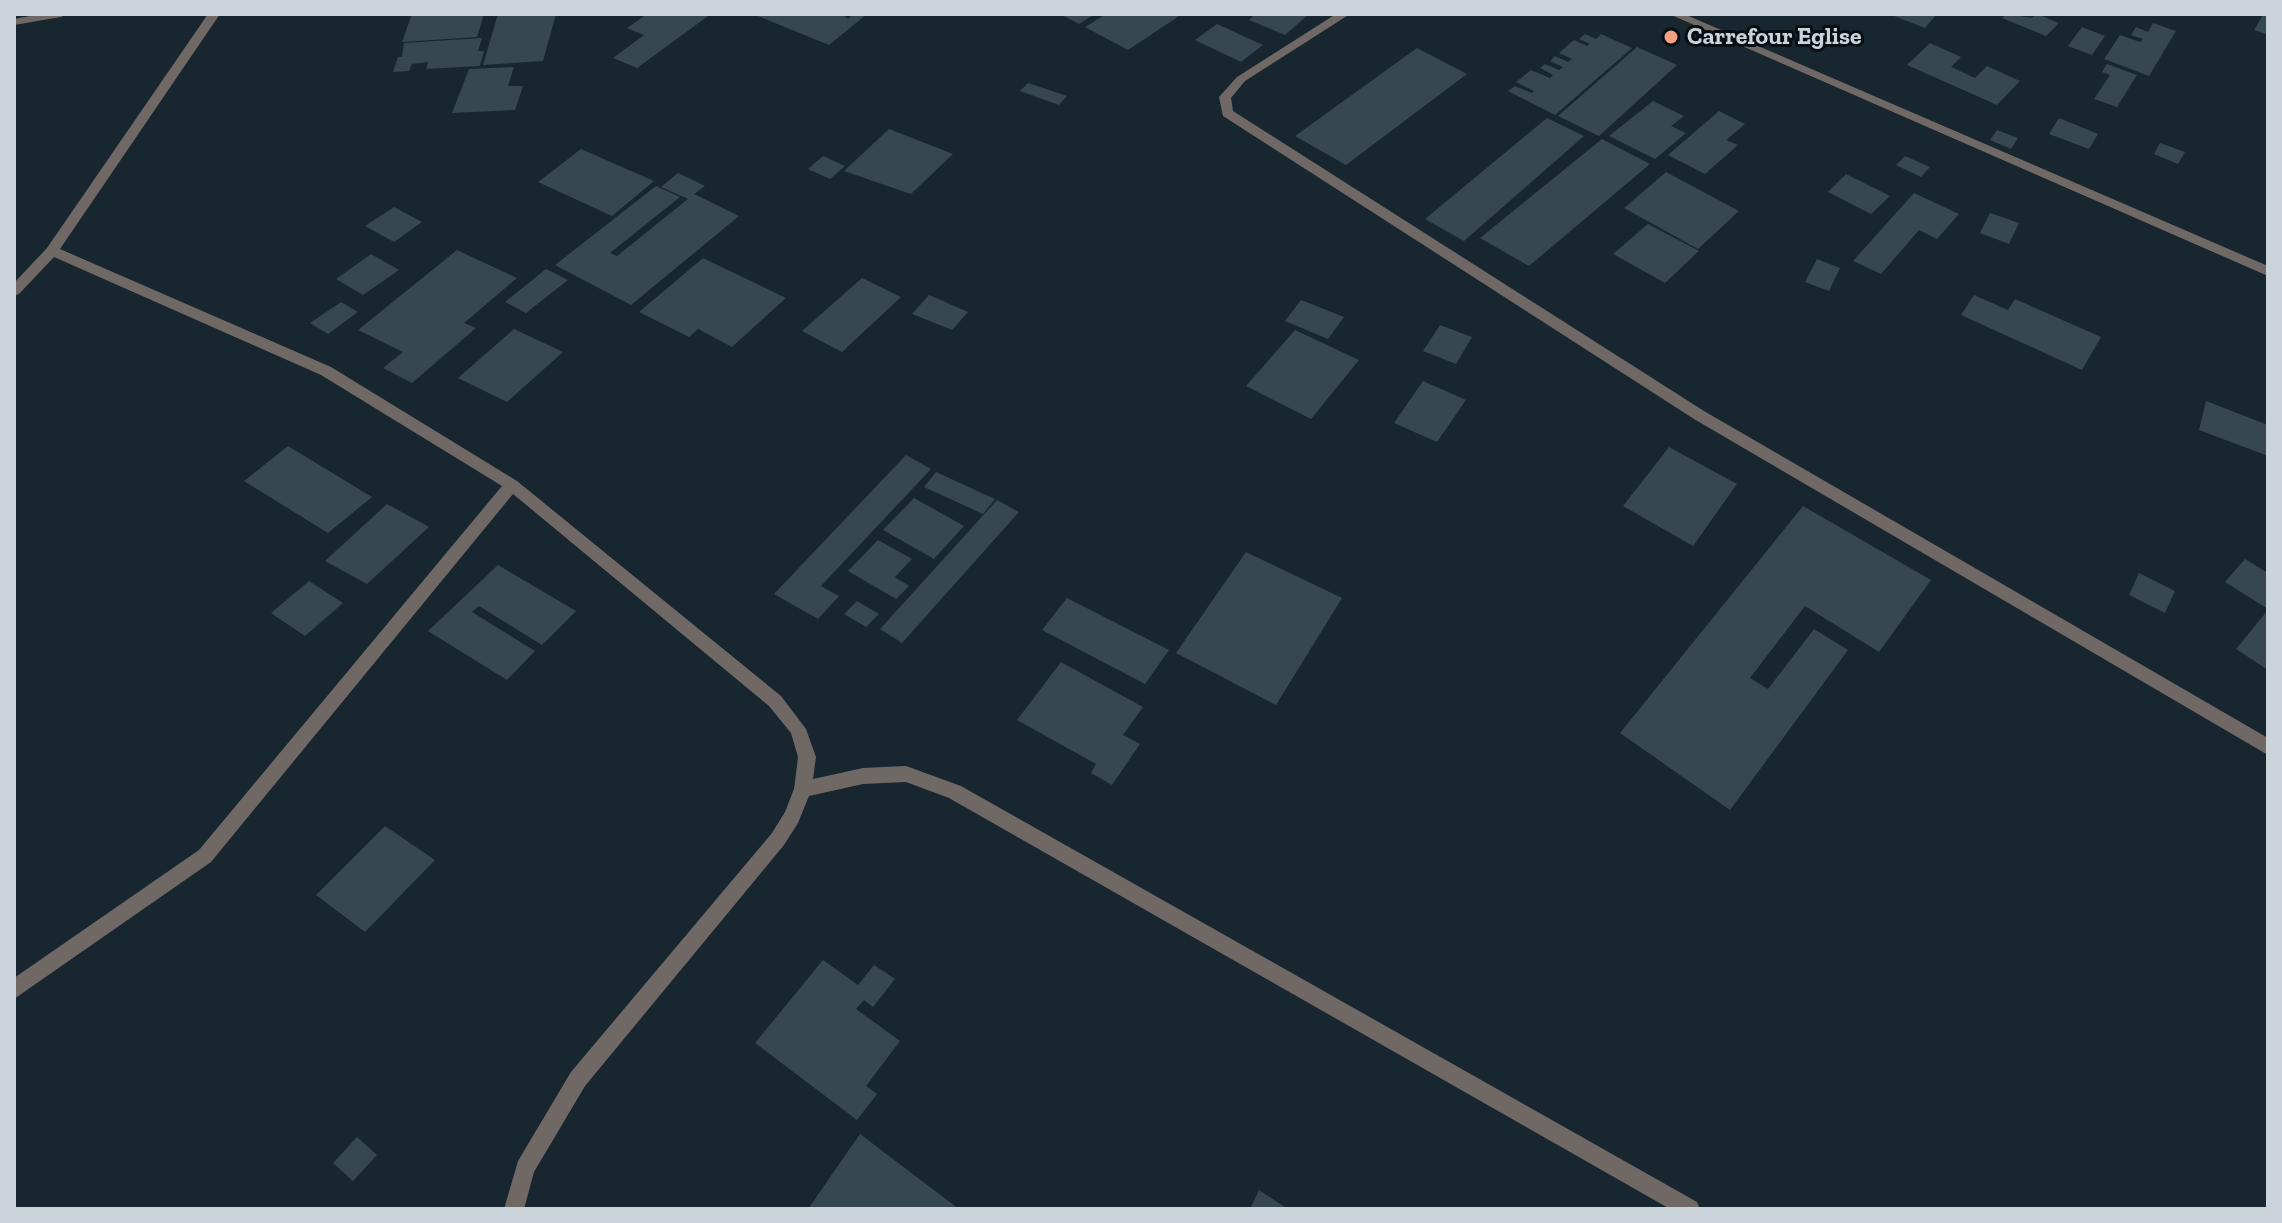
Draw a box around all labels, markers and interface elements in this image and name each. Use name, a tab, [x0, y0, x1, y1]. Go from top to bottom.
place label: Carrefour Eglise	[1687, 23, 1862, 51]
marker: Carrefour Eglise	[1662, 28, 1680, 46]

